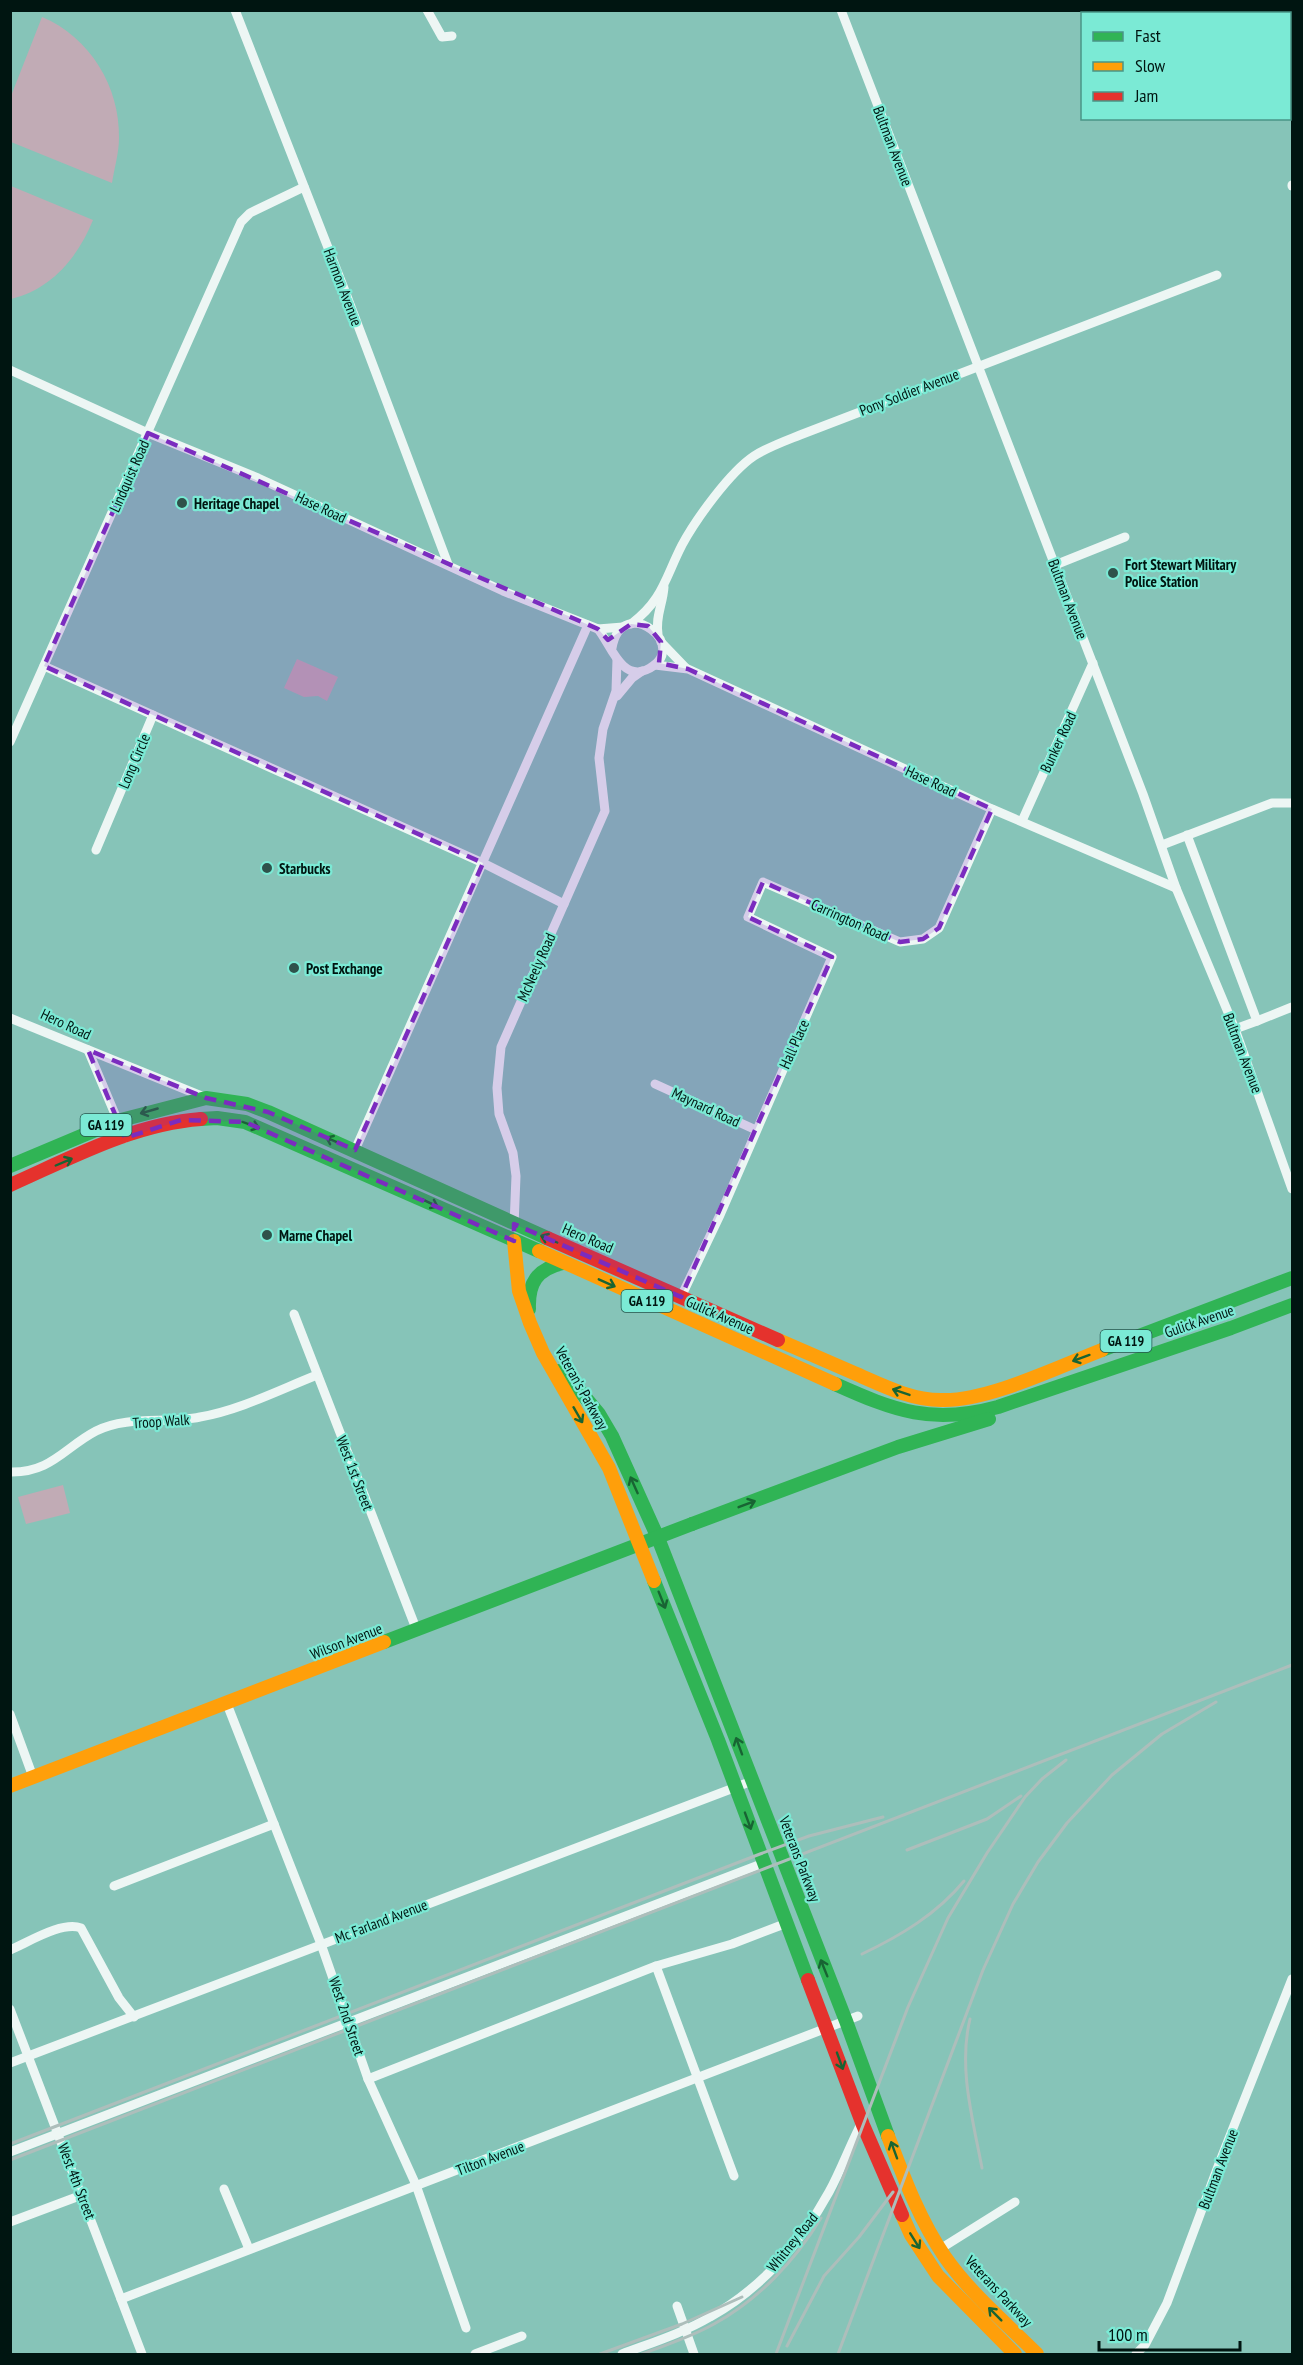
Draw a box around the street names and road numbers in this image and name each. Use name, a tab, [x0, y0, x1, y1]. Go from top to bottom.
street label: Bultman Avenue	[869, 103, 917, 189]
street label: Harmon Avenue	[319, 245, 367, 329]
street label: Pony Soldier Avenue	[857, 364, 961, 420]
street label: Lindquist Road	[105, 437, 153, 515]
street label: Hase Road	[292, 487, 350, 527]
street label: Bultman Avenue	[1044, 556, 1092, 642]
street label: Bunker Road	[1036, 709, 1080, 775]
street label: Long Circle	[114, 731, 154, 791]
street label: Hase Road	[902, 761, 960, 801]
street label: Carrington Road	[808, 894, 892, 946]
street label: McNeely Road	[513, 930, 559, 1004]
street label: Hero Road	[38, 1004, 94, 1044]
street label: Bultman Avenue	[1219, 1010, 1267, 1096]
street label: Hall Place	[775, 1016, 813, 1072]
street label: Maynard Road	[669, 1083, 743, 1131]
road number: GA 119	[80, 1114, 132, 1136]
street label: Hero Road	[560, 1219, 616, 1257]
road number: GA 119	[622, 1290, 672, 1312]
street label: Gulick Avenue	[683, 1292, 757, 1338]
street label: Gulick Avenue	[1162, 1300, 1236, 1342]
road number: GA 119	[1100, 1330, 1152, 1352]
street label: Veteran's Parkway	[551, 1342, 613, 1433]
street label: Troop Walk	[132, 1410, 190, 1432]
street label: West 1st Street	[332, 1433, 378, 1513]
street label: Wilson Avenue	[307, 1619, 385, 1663]
street label: Veterans Parkway	[775, 1812, 825, 1905]
street label: Mc Farland Avenue	[332, 1895, 430, 1947]
street label: West 2nd Street	[325, 1974, 369, 2058]
street label: Bultman Avenue	[1194, 2126, 1242, 2212]
street label: Tilton Avenue	[453, 2136, 527, 2180]
street label: West 4th Street	[54, 2140, 100, 2222]
street label: Whitney Road	[762, 2209, 822, 2275]
street label: Veterans Parkway	[961, 2251, 1037, 2331]

